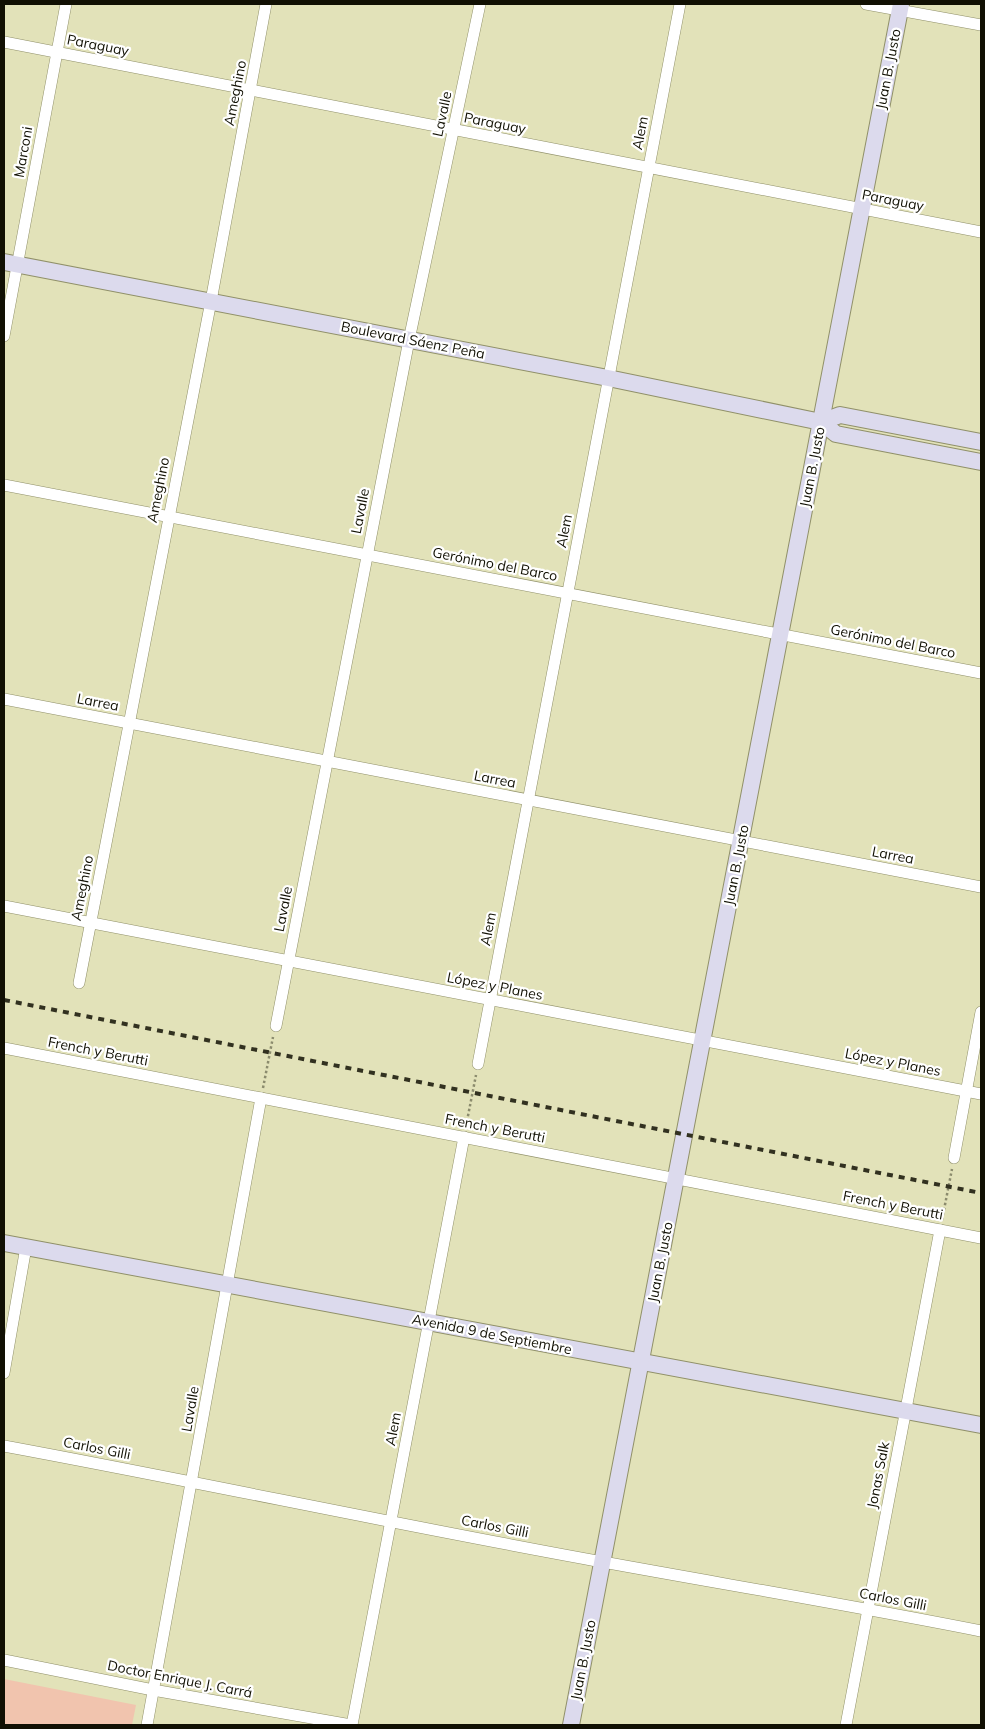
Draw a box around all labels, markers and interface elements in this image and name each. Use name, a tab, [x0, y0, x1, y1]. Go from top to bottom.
street label: Juan B. Justo	[871, 27, 905, 111]
street label: Paraguay	[65, 30, 131, 60]
street label: Ameghino	[220, 59, 250, 127]
street label: Lavalle	[428, 90, 456, 138]
street label: Paraguay	[462, 108, 528, 138]
street label: Alem	[628, 115, 652, 151]
street label: Marconi	[10, 125, 36, 179]
street label: Paraguay	[860, 185, 926, 215]
street label: Boulevard Sáenz Peña	[340, 317, 486, 363]
street label: Juan B. Justo	[795, 425, 829, 509]
street label: Ameghino	[143, 456, 173, 524]
street label: Lavalle	[347, 487, 373, 535]
street label: Alem	[552, 513, 576, 549]
street label: Gerónimo del Barco	[431, 543, 559, 585]
street label: Gerónimo del Barco	[829, 620, 957, 662]
street label: Larrea	[76, 689, 120, 715]
street label: Larrea	[473, 766, 517, 792]
street label: Juan B. Justo	[719, 823, 753, 907]
street label: Larrea	[871, 842, 915, 868]
street label: Ameghino	[67, 854, 97, 922]
street label: Lavalle	[270, 885, 296, 933]
street label: Alem	[476, 911, 500, 947]
street label: López y Planes	[446, 968, 544, 1004]
street label: French y Berutti	[46, 1032, 150, 1070]
street label: López y Planes	[844, 1044, 942, 1080]
street label: French y Berutti	[443, 1109, 547, 1147]
street label: French y Berutti	[841, 1186, 945, 1224]
street label: Juan B. Justo	[643, 1220, 677, 1304]
street label: Avenida 9 de Septiembre	[411, 1310, 573, 1358]
street label: Lavalle	[177, 1385, 203, 1433]
street label: Alem	[381, 1411, 405, 1447]
street label: Carlos Gilli	[62, 1433, 132, 1463]
street label: Jonas Salk	[863, 1439, 893, 1510]
street label: Carlos Gilli	[460, 1511, 530, 1541]
street label: Carlos Gilli	[858, 1584, 928, 1614]
street label: Juan B. Justo	[566, 1618, 600, 1702]
street label: Doctor Enrique J. Carrá	[106, 1656, 254, 1702]

